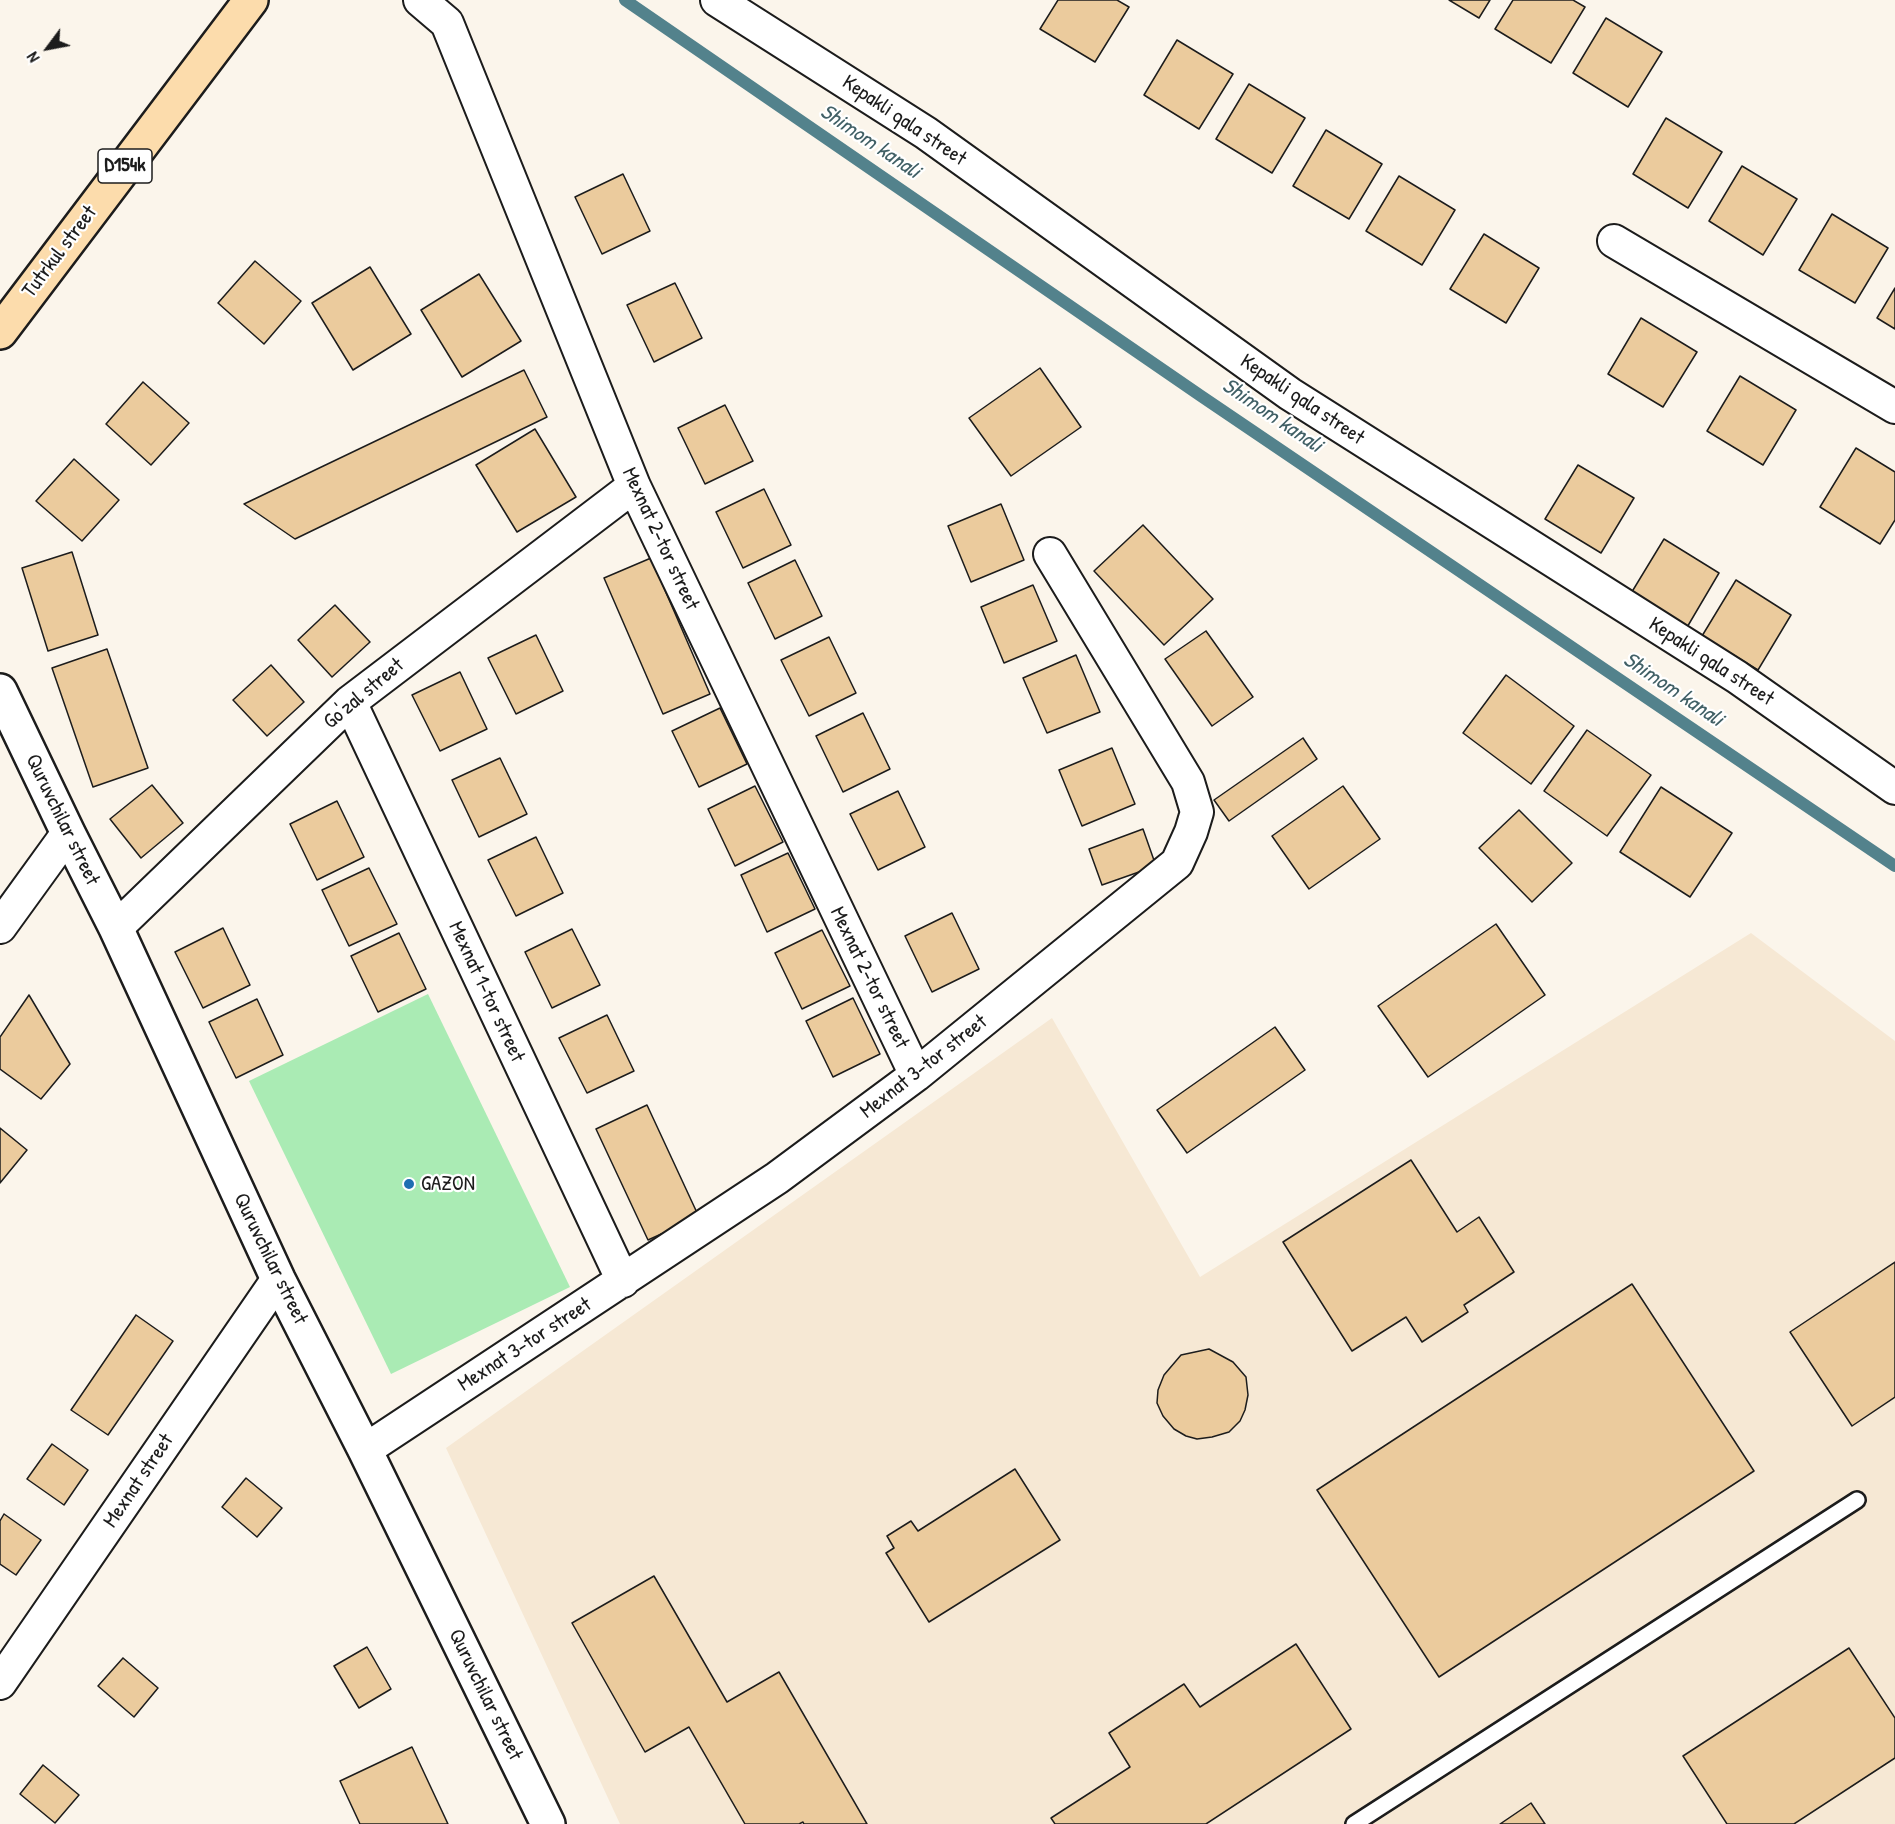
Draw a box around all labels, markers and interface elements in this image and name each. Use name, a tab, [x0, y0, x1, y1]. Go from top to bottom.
north arrow	[18, 18, 78, 78]
text: N	[21, 48, 44, 67]
street label: Kepakli qala street	[837, 70, 971, 172]
water label: Shimom kanali	[815, 99, 925, 185]
road number: D154k	[98, 149, 152, 183]
street label: Tutrkul street	[17, 201, 103, 303]
street label: Kepakli qala street	[1235, 349, 1369, 451]
water label: Shimom kanali	[1217, 373, 1327, 459]
street label: Mexnat 2-tor street	[616, 464, 704, 614]
street label: Kepakli qala street	[1644, 612, 1778, 712]
water label: Shimom kanali	[1618, 647, 1728, 733]
street label: Go'zal street	[319, 653, 409, 735]
street label: Quruvchilar street	[19, 750, 105, 890]
street label: Mexnat 2-tor street	[824, 903, 914, 1053]
street label: Mexnat 1-tor street	[442, 918, 530, 1066]
street label: Mexnat 3-tor street	[856, 1010, 992, 1124]
place label: GAZON	[421, 1171, 475, 1197]
marker: GAZON	[402, 1177, 416, 1191]
street label: Quruvchilar street	[227, 1189, 313, 1329]
street label: Mexnat 3-tor street	[454, 1293, 596, 1397]
street label: Mexnat street	[99, 1429, 179, 1533]
street label: Quruvchilar street	[442, 1625, 528, 1765]

